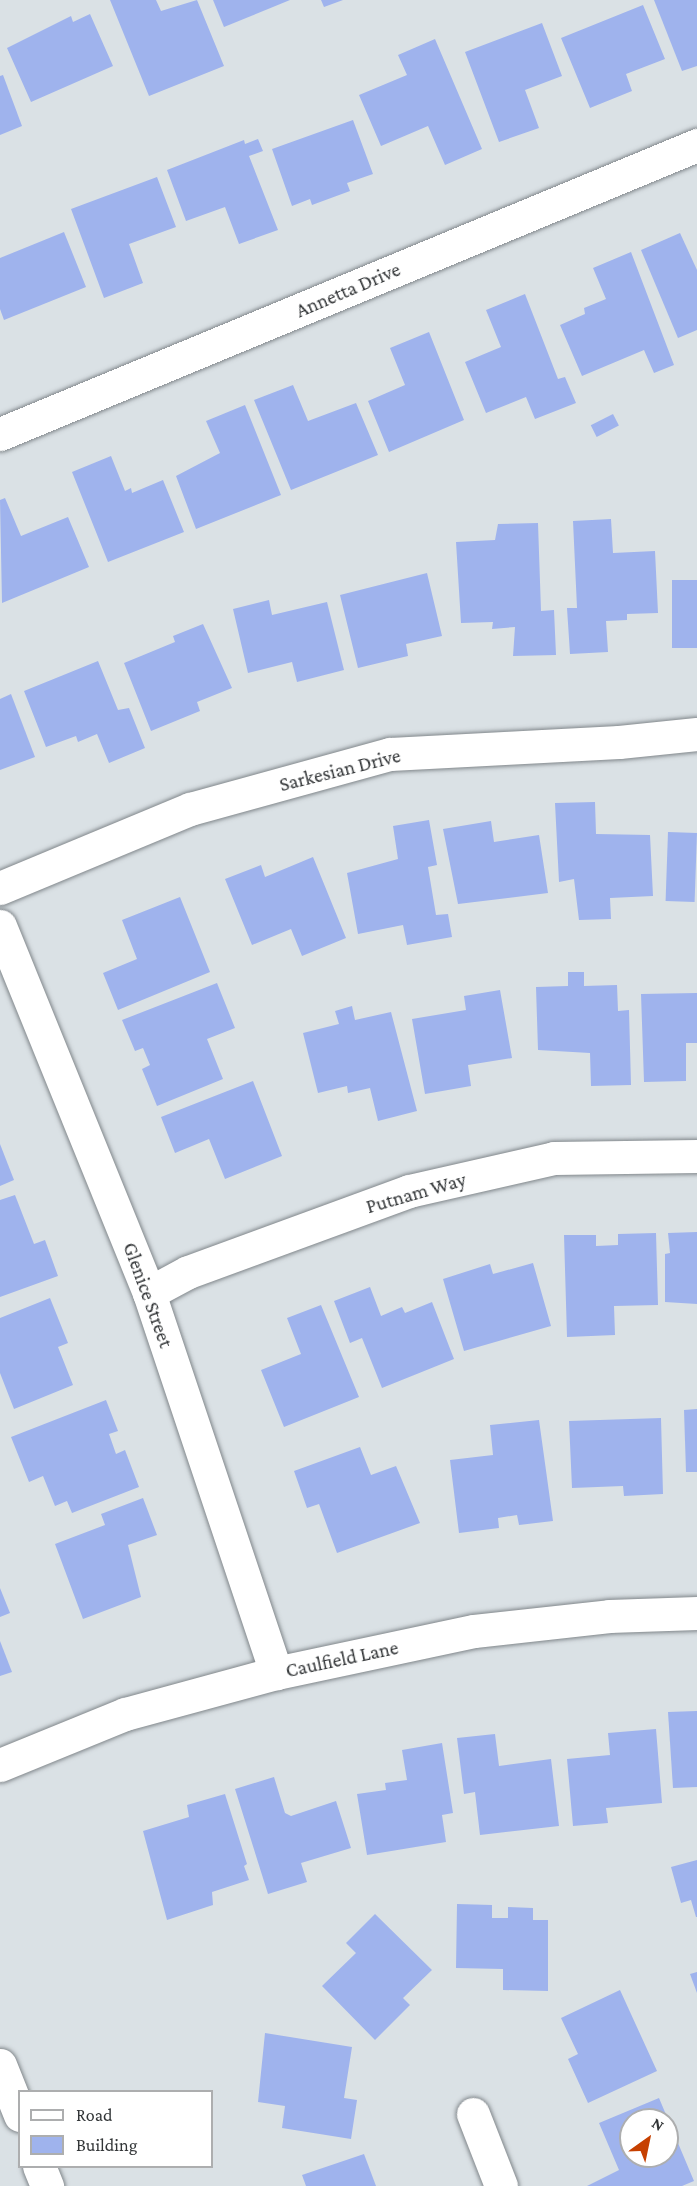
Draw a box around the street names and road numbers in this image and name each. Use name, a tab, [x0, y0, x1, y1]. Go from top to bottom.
street label: Annetta Drive	[292, 257, 404, 323]
street label: Sarkesian Drive	[277, 743, 403, 797]
street label: Putnam Way	[363, 1167, 469, 1219]
street label: Glenice Street	[118, 1239, 178, 1351]
street label: Caulfield Lane	[283, 1635, 401, 1683]

